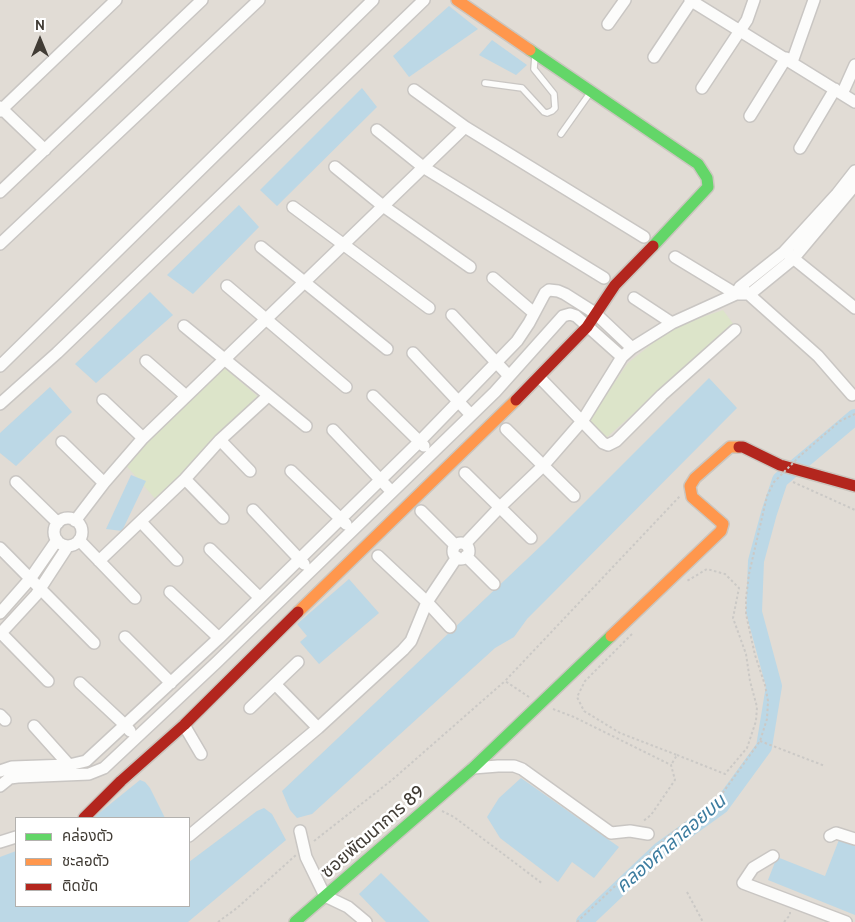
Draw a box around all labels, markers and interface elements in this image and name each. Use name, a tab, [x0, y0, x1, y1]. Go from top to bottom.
north arrow	[15, 15, 65, 65]
text: N	[35, 16, 45, 34]
street label: ซอยพัฒนาการ 89	[317, 781, 429, 883]
water label: คลองศาลาลอยบน	[611, 790, 731, 898]
legend	[15, 817, 190, 907]
text: คล่องตัว	[62, 827, 113, 845]
text: ชะลอตัว	[62, 852, 109, 870]
text: ติดขัด	[62, 877, 98, 895]

